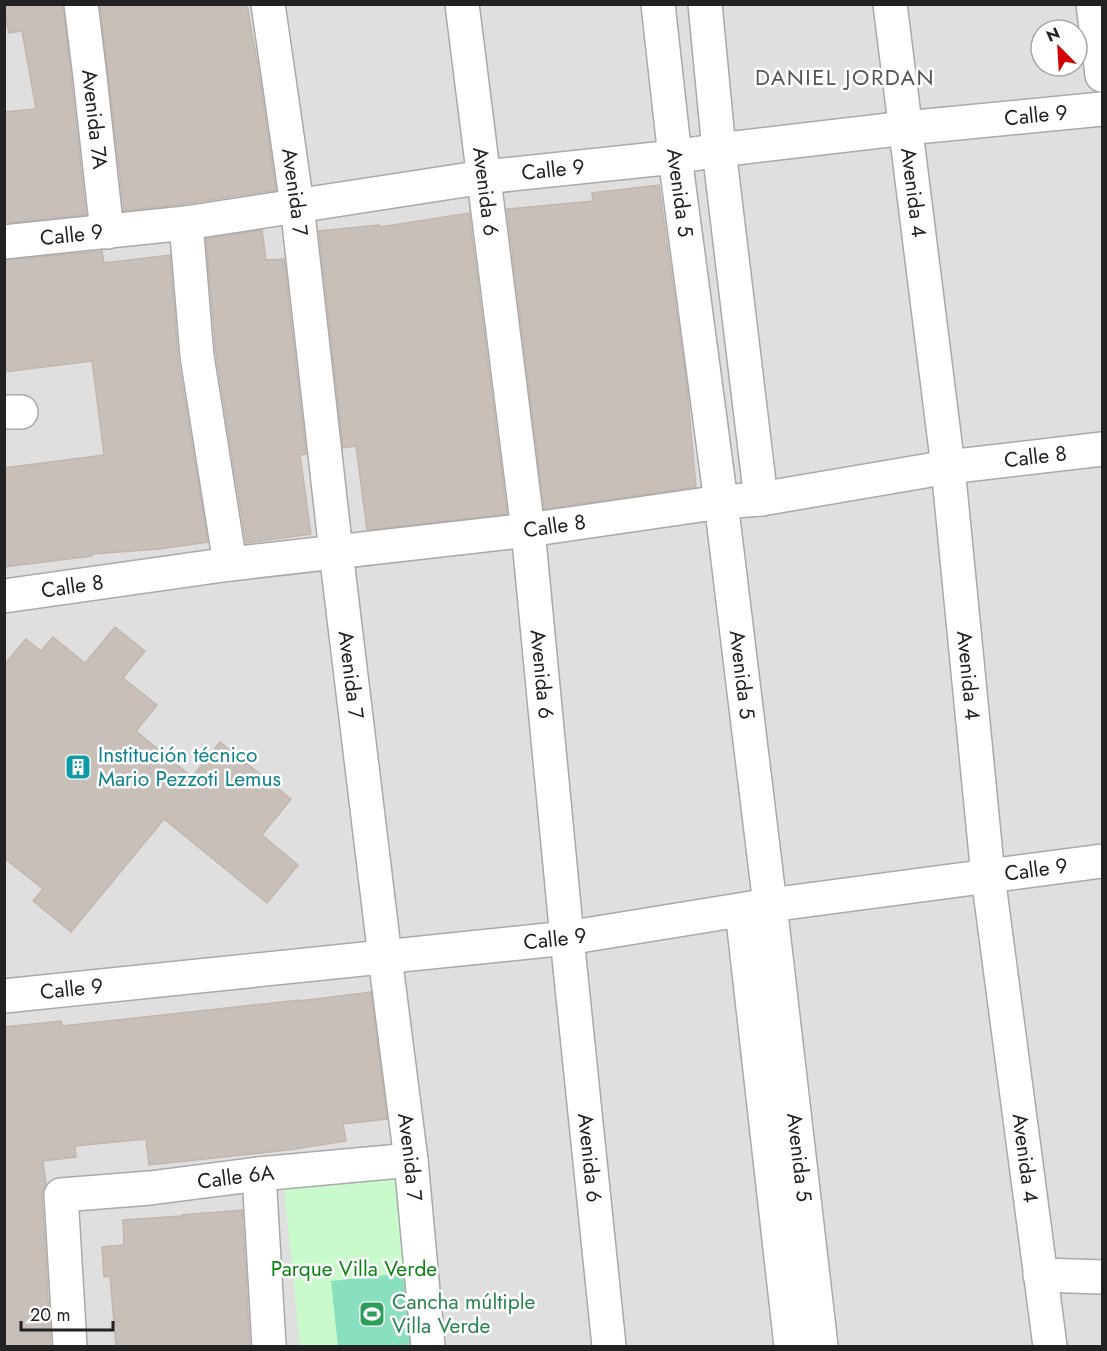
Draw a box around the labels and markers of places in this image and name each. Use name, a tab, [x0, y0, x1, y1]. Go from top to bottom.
place label: Institución técnico Mario Pezzoti Lemus	[98, 740, 281, 794]
building icon: Institución técnico Mario Pezzoti Lemus	[63, 752, 93, 782]
place label: Cancha múltiple Villa Verde	[392, 1287, 536, 1341]
sports icon: Cancha múltiple Villa Verde	[357, 1299, 387, 1329]

